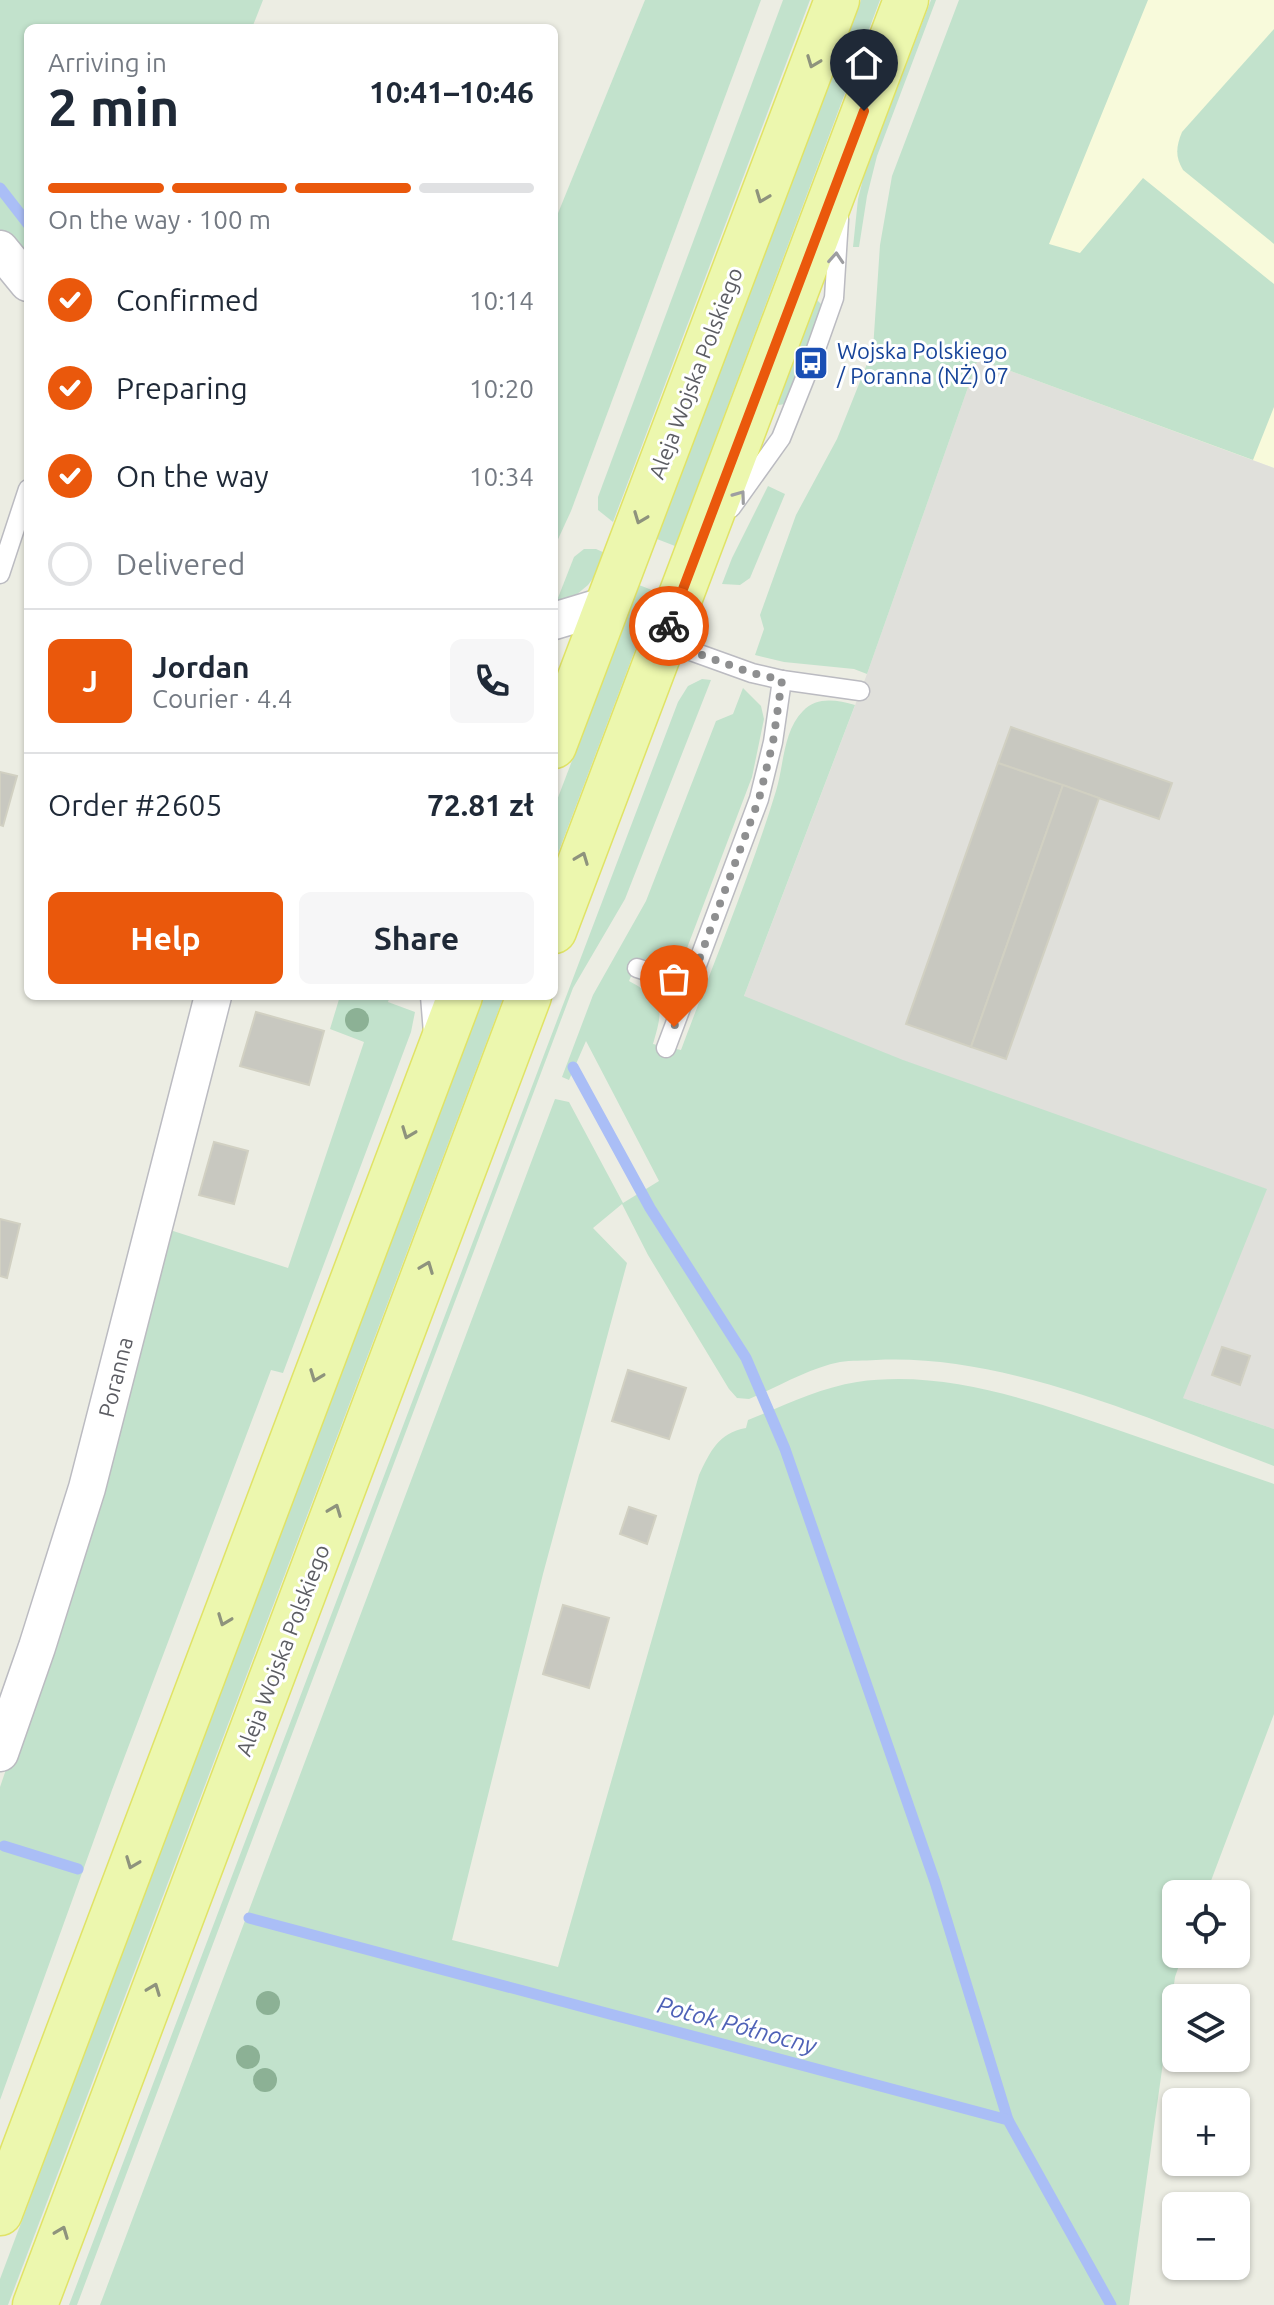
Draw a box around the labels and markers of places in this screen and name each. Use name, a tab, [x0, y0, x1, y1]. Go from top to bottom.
pin	[830, 29, 898, 111]
place label: Wojska Polskiego / Poranna (NŻ) 07	[836, 338, 1009, 389]
bus stop icon: Wojska Polskiego / Poranna (NŻ) 07	[792, 344, 830, 382]
pin	[640, 945, 708, 1027]

